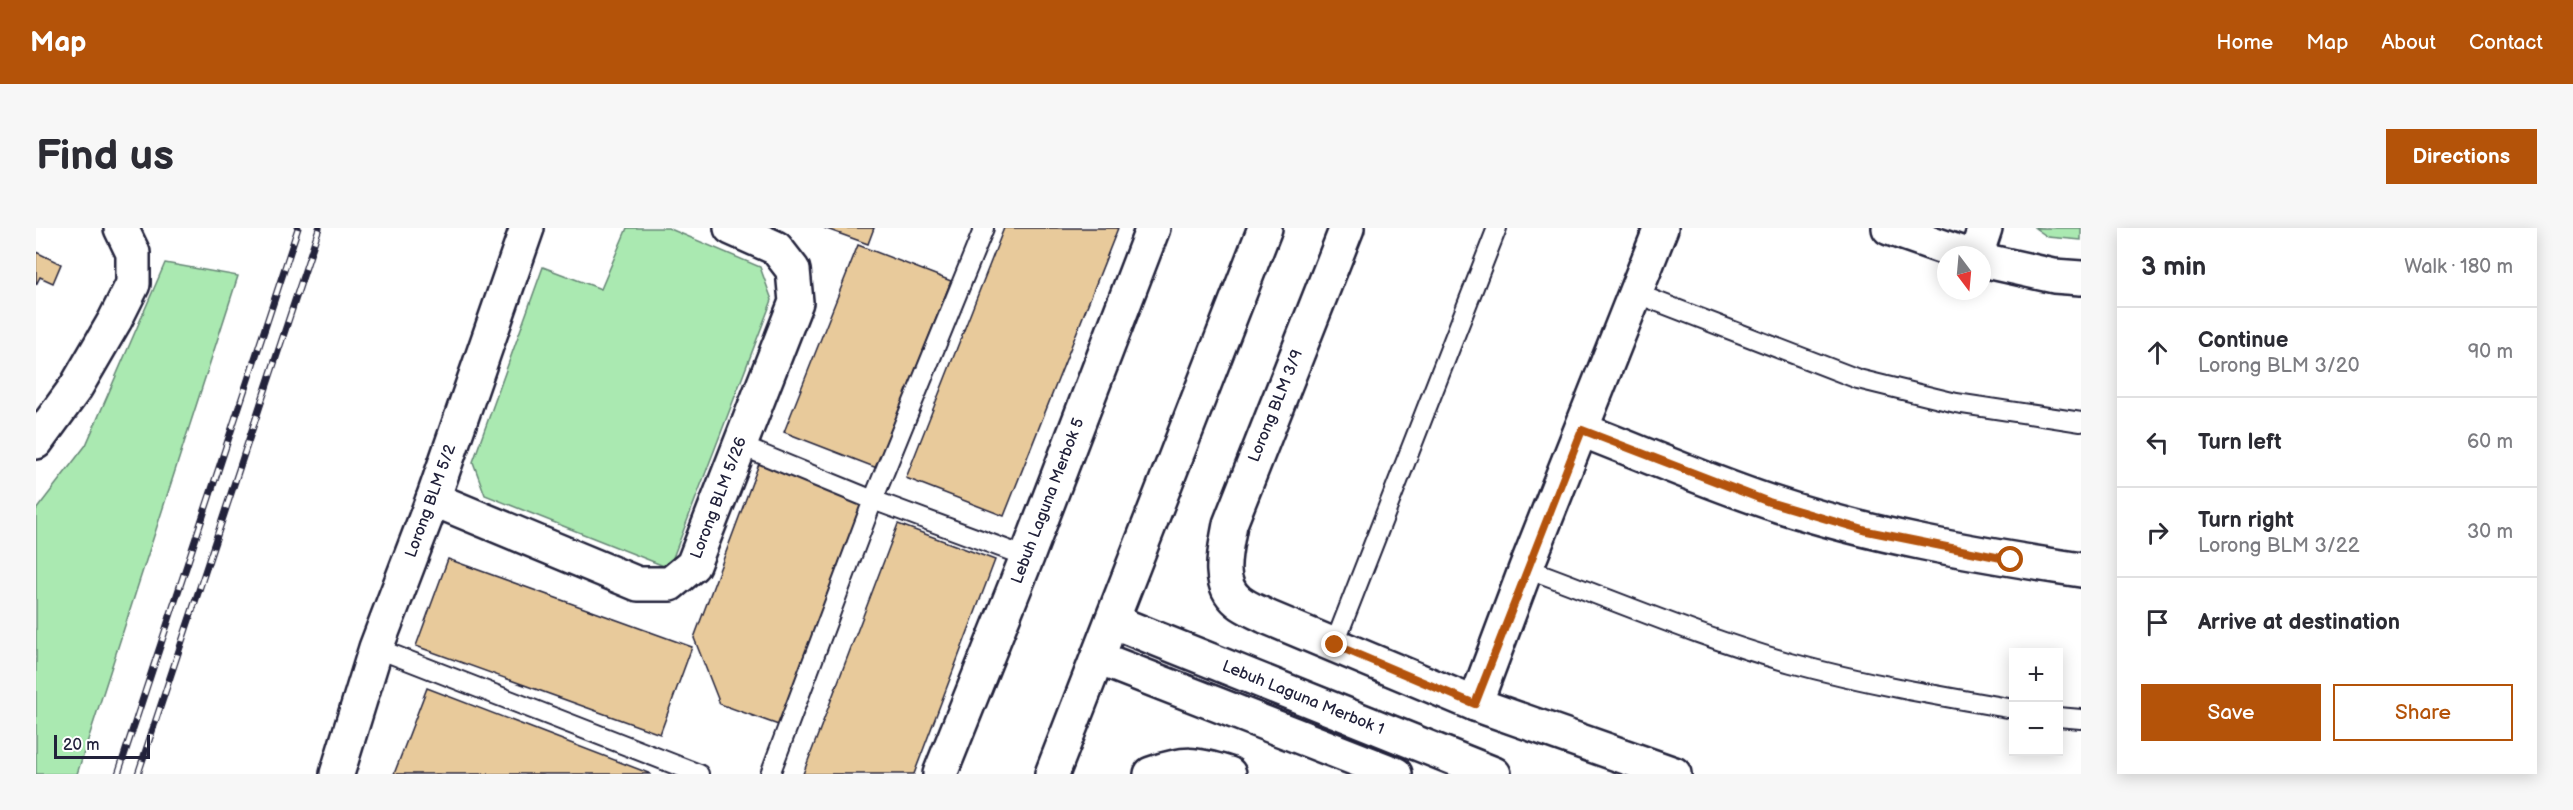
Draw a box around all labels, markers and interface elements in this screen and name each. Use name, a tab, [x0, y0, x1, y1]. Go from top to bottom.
text: Map	[30, 26, 86, 59]
text: Home	[2216, 30, 2273, 55]
text: Map	[2306, 30, 2348, 55]
text: About	[2381, 30, 2436, 55]
text: Contact	[2469, 30, 2543, 55]
button: Directions	[2386, 129, 2537, 184]
text: Find us	[36, 131, 174, 182]
north arrow	[1937, 246, 1991, 300]
text: 3 min	[2141, 252, 2206, 283]
text: Walk · 180 m	[2404, 255, 2513, 279]
text: Continue	[2198, 327, 2288, 354]
icon: ahead	[2141, 336, 2174, 369]
text: 90 m	[2468, 340, 2513, 364]
street label: Lorong BLM 3/9	[1245, 347, 1307, 465]
text: Lorong BLM 3/20	[2198, 354, 2359, 378]
street label: Lebuh Laguna Merbok 5	[1008, 415, 1088, 587]
icon: left	[2141, 426, 2174, 459]
text: Turn left	[2198, 429, 2282, 456]
text: 60 m	[2467, 430, 2513, 454]
street label: Lorong BLM 5/26	[687, 434, 751, 562]
street label: Lorong BLM 5/2	[402, 441, 460, 560]
text: Turn right	[2198, 507, 2294, 534]
icon: right	[2141, 516, 2174, 549]
text: 30 m	[2467, 520, 2513, 544]
text: Lorong BLM 3/22	[2198, 534, 2359, 558]
route start	[1997, 546, 2023, 572]
icon: arrive	[2141, 606, 2174, 639]
text: Arrive at destination	[2198, 609, 2400, 636]
route end	[1321, 631, 1347, 657]
map controls	[2009, 648, 2063, 756]
button: +	[2009, 648, 2063, 702]
street label: Lebuh Laguna Merbok 1	[1219, 657, 1387, 739]
button: Save	[2141, 684, 2321, 741]
button: Share	[2333, 684, 2513, 741]
button: −	[2009, 702, 2063, 756]
scale bar	[54, 732, 150, 760]
text: 20 m	[63, 736, 99, 755]

